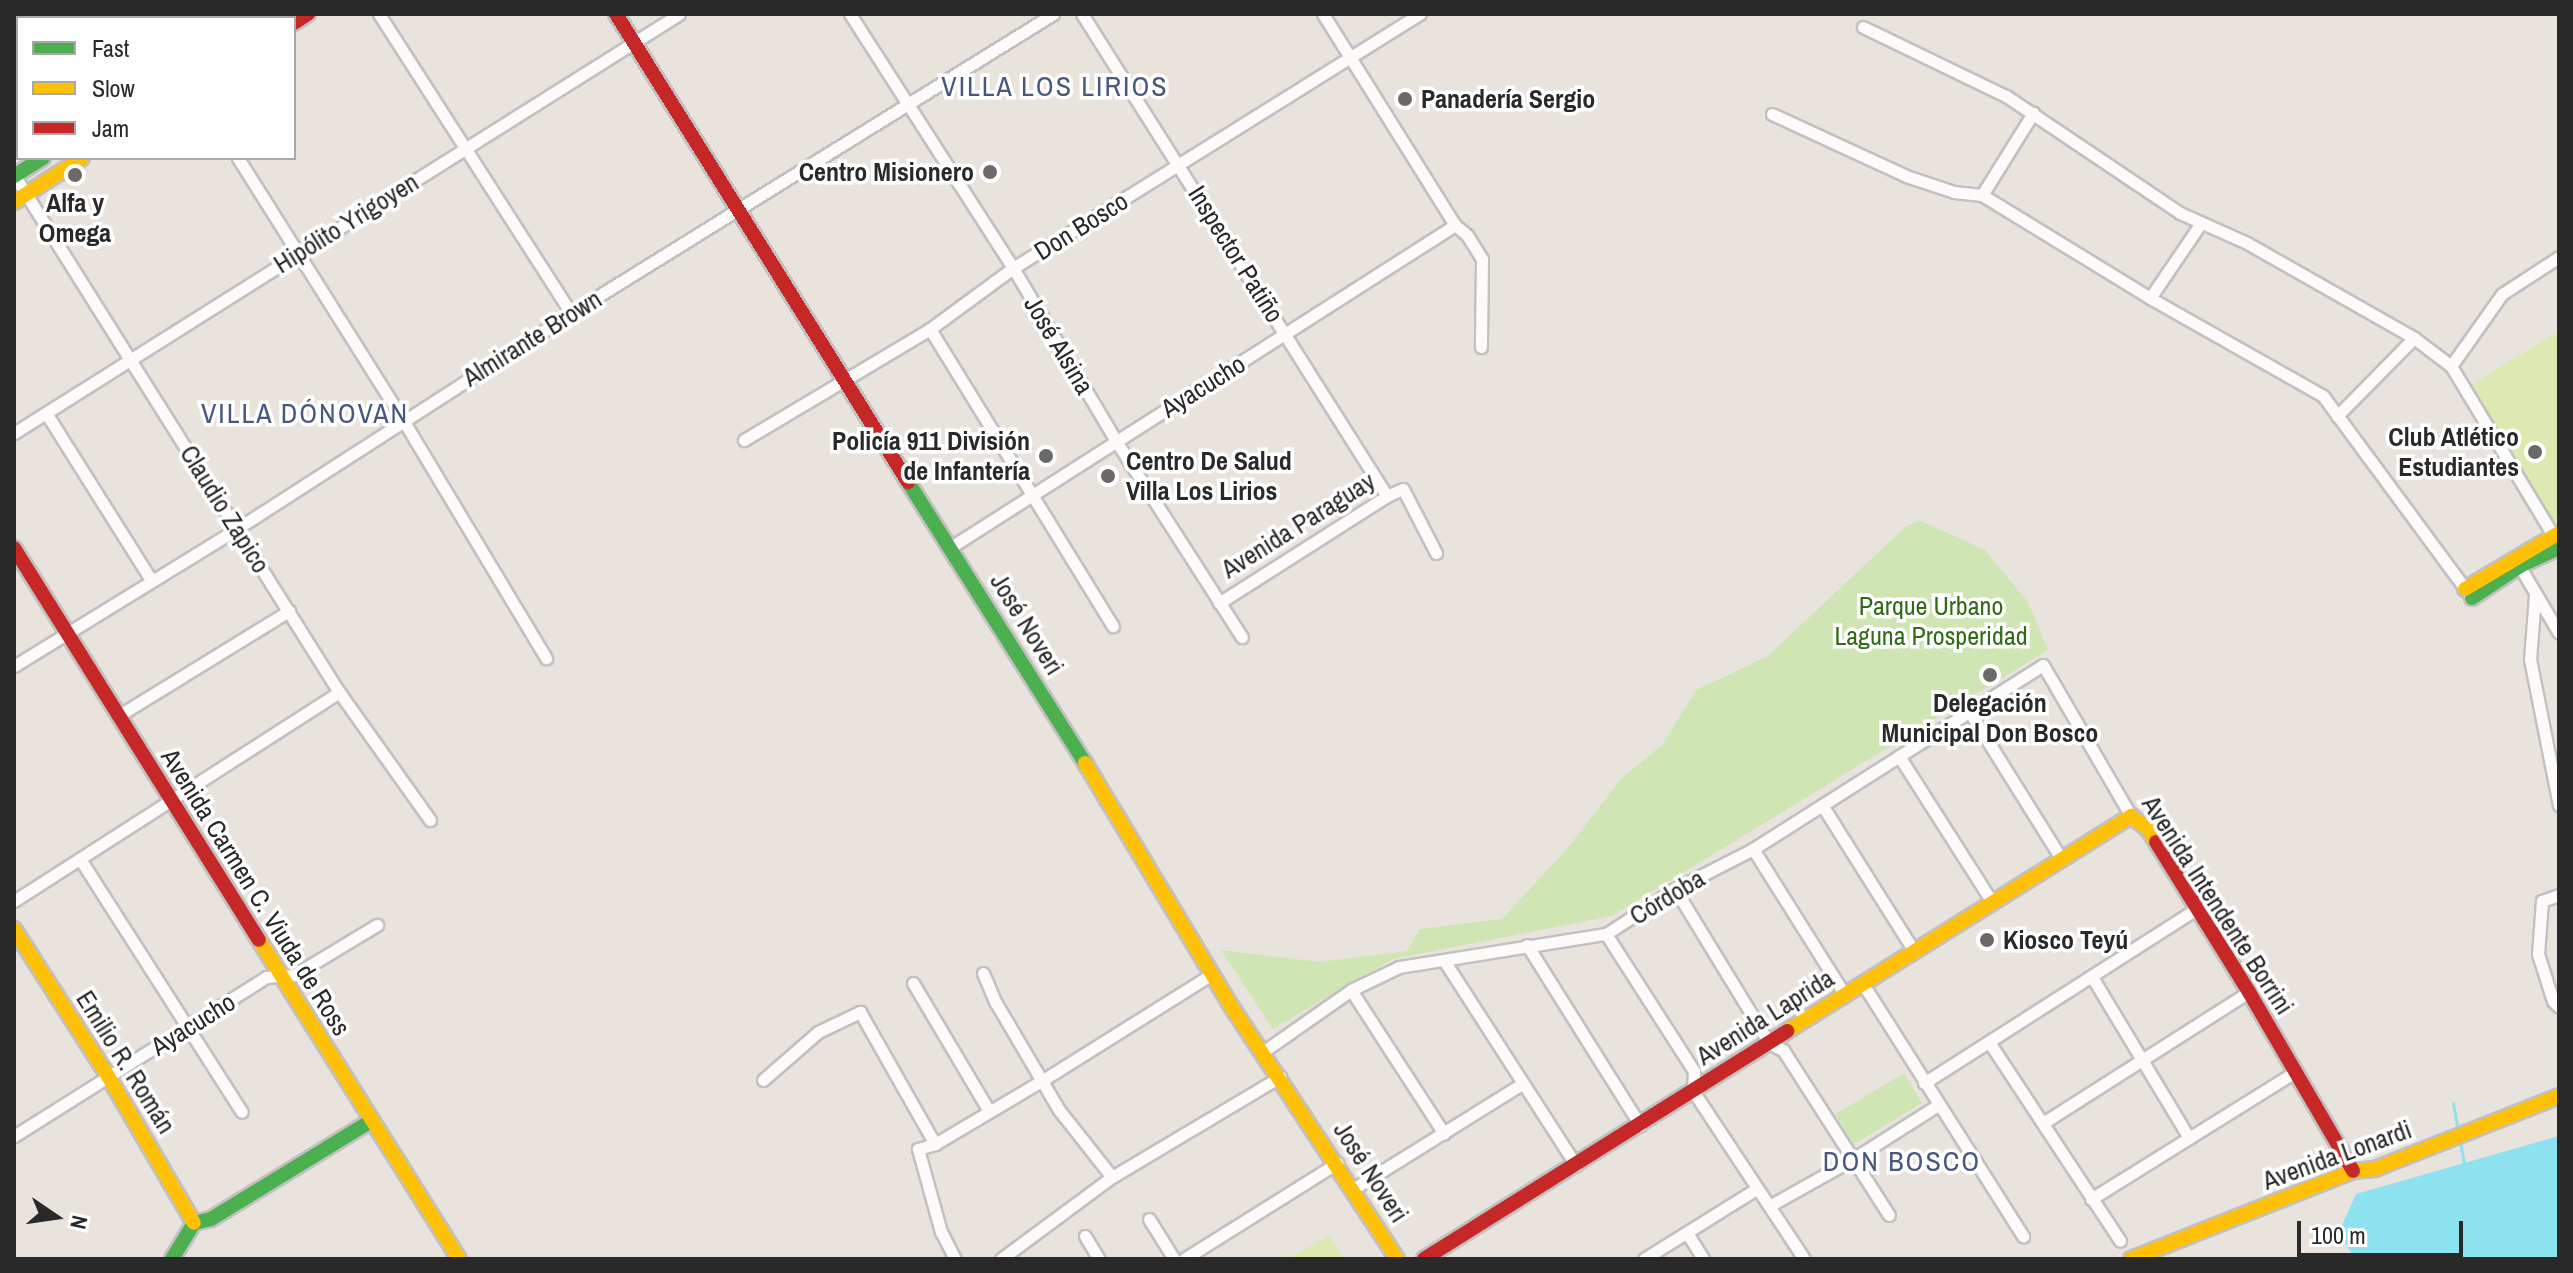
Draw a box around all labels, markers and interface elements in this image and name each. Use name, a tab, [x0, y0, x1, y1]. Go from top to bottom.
legend	[16, 16, 296, 160]
text: Fast	[92, 32, 129, 64]
district label: VILLA LOS LIRIOS	[941, 69, 1169, 103]
text: Slow	[92, 72, 135, 104]
place label: Panadería Sergio	[1421, 83, 1595, 115]
marker: Panadería Sergio	[1396, 90, 1414, 108]
text: Jam	[92, 112, 129, 144]
place label: Centro Misionero	[799, 156, 974, 188]
marker: Centro Misionero	[981, 163, 999, 181]
marker: Alfa y Omega	[66, 166, 84, 184]
street label: Hipólito Yrigoyen	[268, 166, 424, 280]
street label: Inspector Patiño	[1182, 180, 1290, 328]
street label: Don Bosco	[1029, 185, 1133, 267]
place label: Alfa y Omega	[39, 187, 111, 248]
street label: Almirante Brown	[457, 283, 607, 393]
street label: José Alsina	[1017, 290, 1101, 400]
street label: Ayacucho	[1155, 348, 1251, 424]
district label: VILLA DÓNOVAN	[200, 396, 410, 430]
place label: Club Atlético Estudiantes	[2388, 421, 2519, 482]
place label: Policía 911 División de Infantería	[832, 425, 1030, 486]
street label: Claudio Zapico	[173, 439, 277, 579]
marker: Club Atlético Estudiantes	[2526, 443, 2544, 461]
place label: Centro De Salud Villa Los Lirios	[1126, 445, 1292, 506]
marker: Policía 911 División de Infantería	[1037, 447, 1055, 465]
marker: Centro De Salud Villa Los Lirios	[1097, 465, 1119, 487]
street label: Avenida Paraguay	[1216, 465, 1380, 585]
street label: José Noveri	[984, 568, 1070, 680]
park label: Parque Urbano Laguna Prosperidad	[1834, 590, 2028, 652]
marker: Delegación Municipal Don Bosco	[1981, 666, 1999, 684]
place label: Delegación Municipal Don Bosco	[1882, 687, 2098, 748]
street label: Avenida Carmen C. Viuda de Ross	[155, 743, 357, 1041]
street label: Avenida Intendente Borrini	[2136, 790, 2300, 1020]
street label: Córdoba	[1624, 863, 1710, 931]
place label: Kiosco Teyú	[2003, 924, 2128, 956]
marker: Kiosco Teyú	[1978, 931, 1996, 949]
street label: Avenida Laprida	[1691, 962, 1839, 1072]
street label: Emilio R. Román	[70, 985, 182, 1139]
street label: Ayacucho	[145, 986, 241, 1062]
street label: Avenida Lonardi	[2258, 1114, 2416, 1196]
street label: José Noveri	[1327, 1116, 1415, 1228]
district label: DON BOSCO	[1823, 1144, 1981, 1178]
north arrow	[16, 1177, 96, 1257]
scale bar	[2301, 1205, 2467, 1255]
text: N	[63, 1213, 95, 1232]
text: 100 m	[2311, 1219, 2366, 1251]

